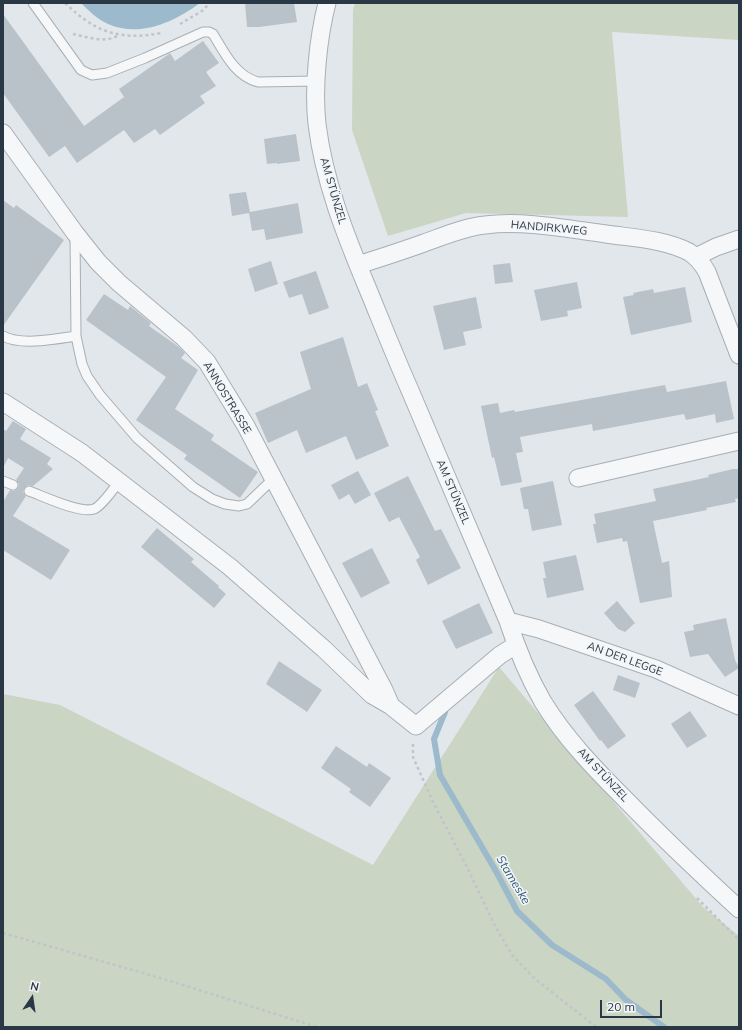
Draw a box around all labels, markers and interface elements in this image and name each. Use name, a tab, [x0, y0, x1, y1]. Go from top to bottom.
street label: AM STÜNZEL	[317, 156, 349, 226]
street label: HANDIRKWEG	[510, 218, 588, 238]
street label: ANNOSTRASSE	[200, 359, 254, 437]
street label: AM STÜNZEL	[433, 458, 473, 526]
street label: AN DER LEGGE	[585, 639, 665, 679]
street label: AM STÜNZEL	[575, 745, 631, 805]
water label: Stameske	[493, 853, 533, 907]
north arrow	[12, 978, 52, 1018]
text: N	[29, 979, 40, 994]
scale bar	[602, 992, 664, 1018]
text: 20 m	[607, 999, 635, 1014]

